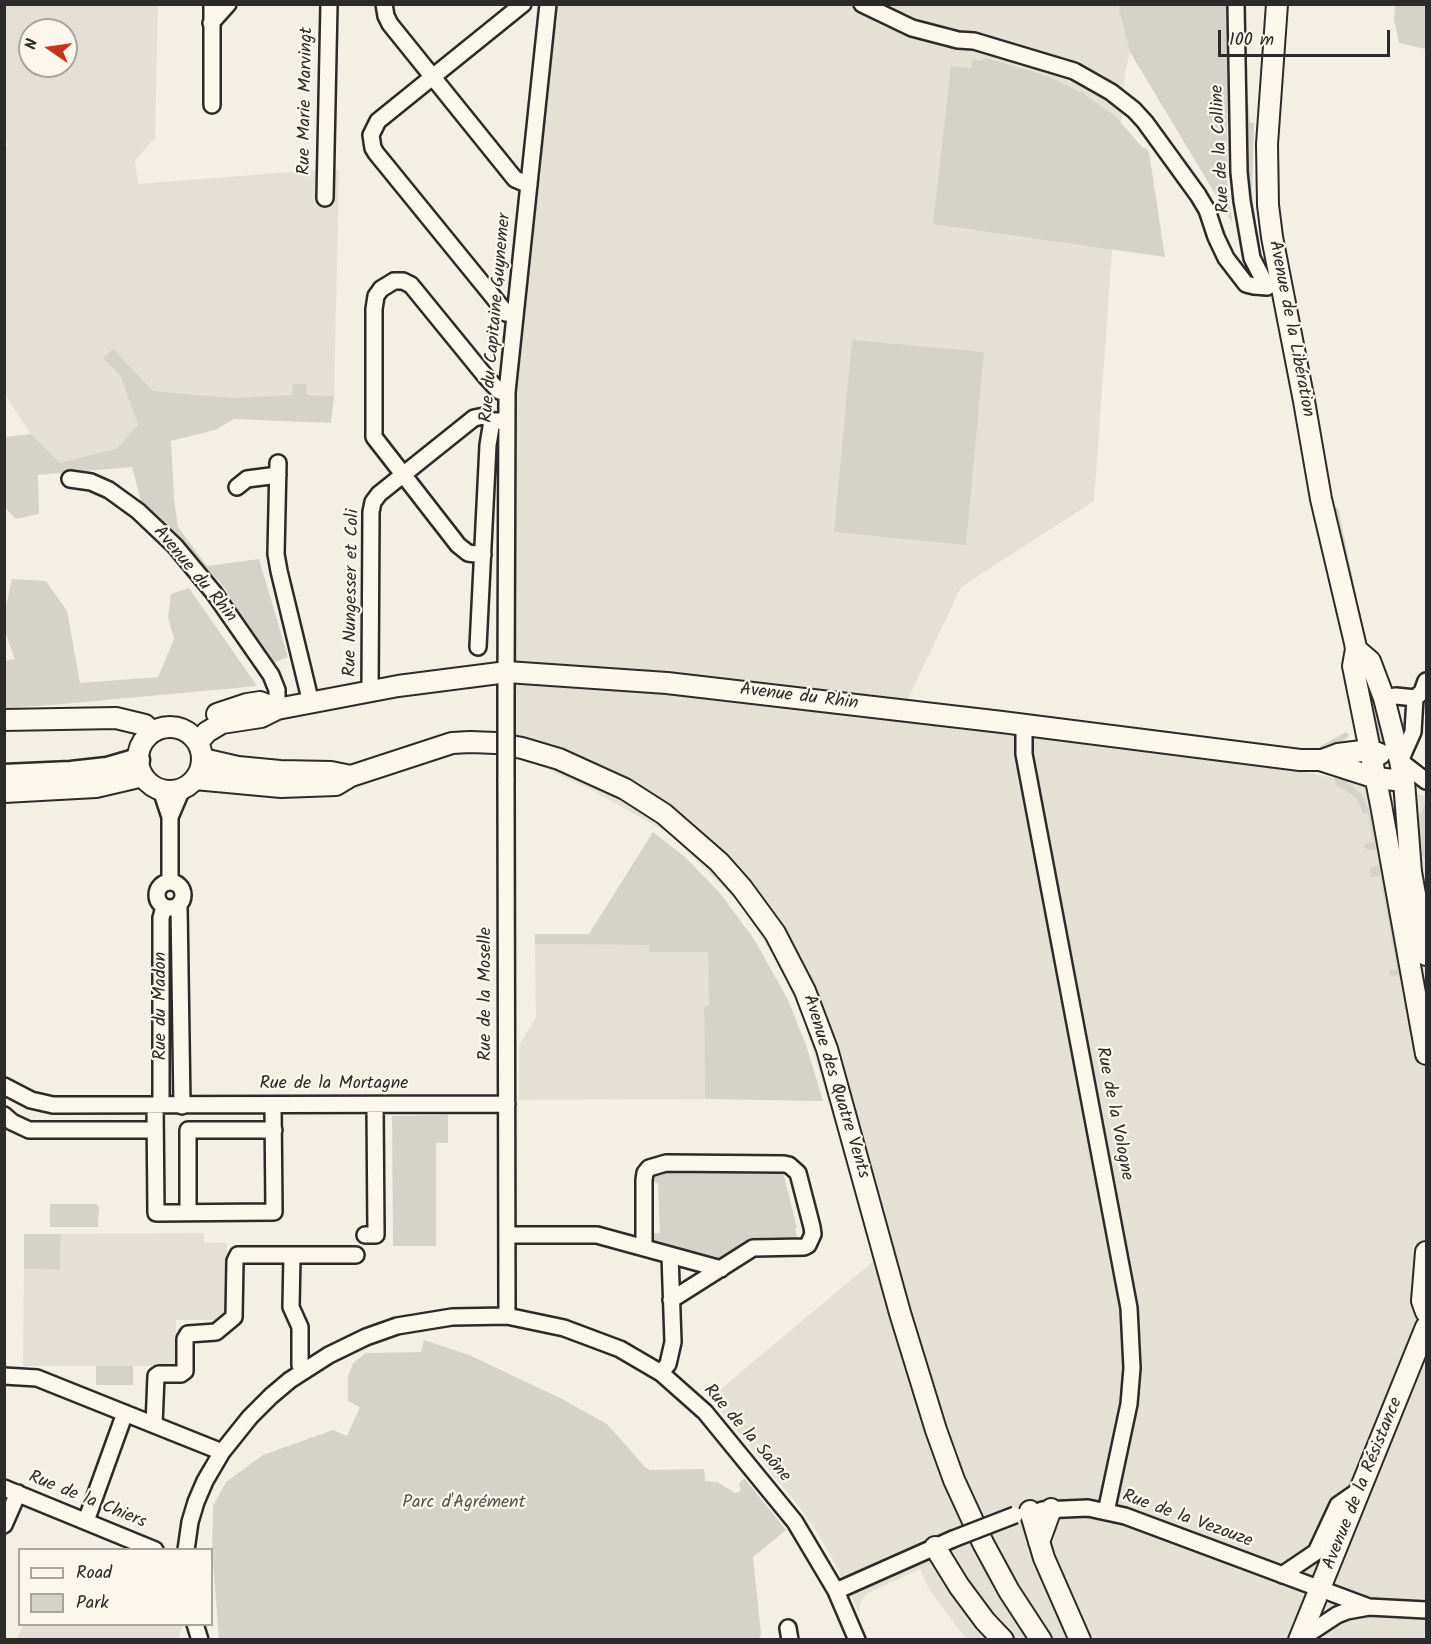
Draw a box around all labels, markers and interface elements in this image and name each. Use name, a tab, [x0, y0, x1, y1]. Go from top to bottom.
north arrow	[18, 18, 78, 78]
scale bar	[1221, 18, 1394, 56]
text: 100 m	[1229, 26, 1274, 55]
street label: Rue Marie Marvingt	[295, 27, 319, 175]
text: N	[19, 37, 45, 52]
street label: Rue de la Colline	[1208, 84, 1236, 214]
street label: Rue du Capitaine Guynemer	[477, 212, 517, 424]
street label: Avenue de la Libération	[1262, 239, 1318, 419]
street label: Rue Nungesser et Coli	[341, 509, 365, 677]
street label: Avenue du Rhin	[147, 522, 241, 628]
street label: Avenue du Rhin	[739, 680, 859, 716]
street label: Rue de la Moselle	[476, 927, 498, 1061]
street label: Rue du Madon	[151, 952, 173, 1060]
street label: Avenue des Quatre Vents	[797, 993, 873, 1181]
street label: Rue de la Vologne	[1089, 1045, 1137, 1183]
street label: Rue de la Mortagne	[260, 1074, 408, 1096]
street label: Rue de la Saône	[698, 1381, 794, 1487]
street label: Avenue de la Résistance	[1320, 1395, 1408, 1573]
street label: Rue de la Chiers	[25, 1468, 149, 1534]
street label: Rue de la Vezouze	[1119, 1486, 1255, 1554]
park label: Parc d'Agrément	[402, 1493, 526, 1515]
legend	[18, 1548, 213, 1626]
text: Road	[76, 1559, 112, 1588]
text: Park	[76, 1589, 109, 1618]

